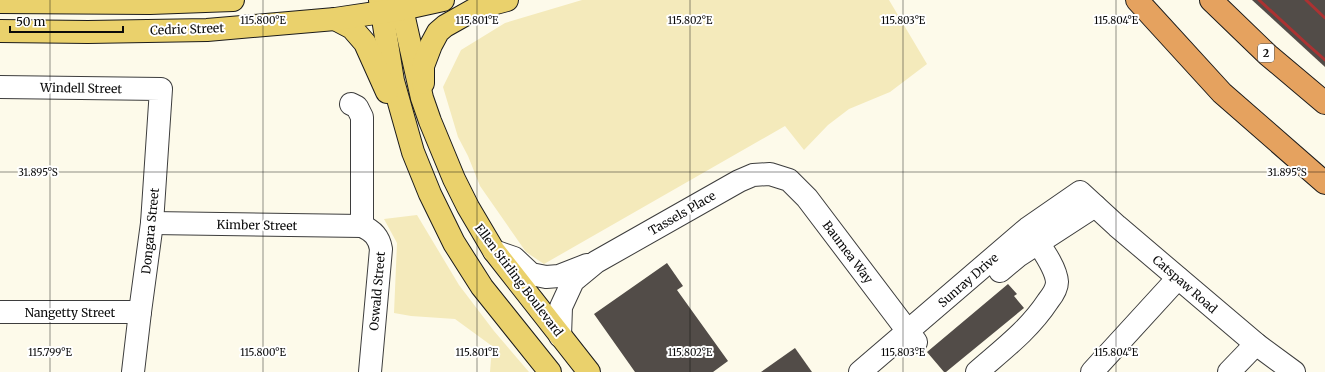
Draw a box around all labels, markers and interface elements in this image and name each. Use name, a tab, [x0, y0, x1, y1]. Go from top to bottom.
scale bar	[10, 8, 123, 34]
text: 50 m	[16, 14, 45, 29]
text: 115.800°E	[240, 14, 286, 27]
text: 115.801°E	[456, 14, 499, 27]
text: 115.802°E	[668, 14, 713, 27]
text: 115.803°E	[881, 14, 926, 27]
text: 115.804°E	[1094, 14, 1139, 27]
street label: Cedric Street	[150, 20, 224, 38]
road number: 2	[1258, 44, 1274, 62]
street label: Windell Street	[39, 80, 122, 96]
text: 31.895°S	[18, 166, 58, 179]
text: 31.895°S	[1267, 166, 1307, 179]
street label: Dongara Street	[138, 187, 162, 275]
street label: Tassels Place	[646, 188, 718, 238]
street label: Kimber Street	[217, 217, 298, 233]
street label: Baumea Way	[820, 218, 876, 286]
street label: Ellen Stirling Boulevard	[472, 221, 566, 339]
street label: Sunray Drive	[935, 250, 1001, 310]
street label: Oswald Street	[366, 251, 388, 331]
street label: Catspaw Road	[1150, 252, 1220, 316]
street label: Nangetty Street	[25, 305, 116, 320]
text: 115.799°E	[28, 346, 72, 359]
text: 115.800°E	[240, 346, 286, 359]
text: 115.801°E	[456, 346, 499, 359]
text: 115.802°E	[668, 346, 713, 359]
text: 115.803°E	[881, 346, 926, 359]
text: 115.804°E	[1094, 346, 1139, 359]

